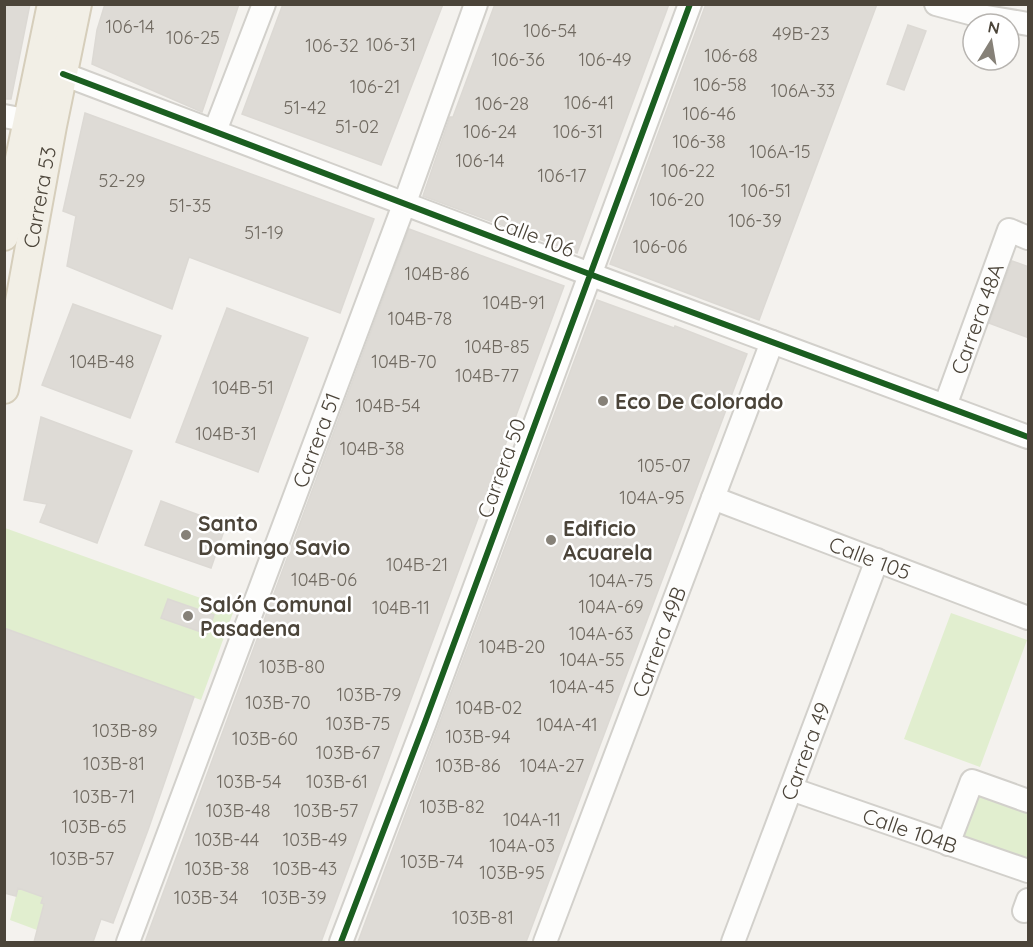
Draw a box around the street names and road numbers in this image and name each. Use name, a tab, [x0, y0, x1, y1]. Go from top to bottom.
street label: Carrera 53	[17, 144, 61, 250]
street label: Calle 106	[490, 208, 578, 262]
street label: Carrera 48A	[945, 259, 1009, 378]
street label: Carrera 51	[286, 389, 346, 491]
street label: Carrera 50	[471, 415, 531, 521]
street label: Calle 105	[826, 530, 914, 585]
street label: Carrera 49B	[626, 583, 691, 701]
street label: Carrera 49	[775, 698, 835, 804]
street label: Calle 104B	[859, 802, 961, 859]

